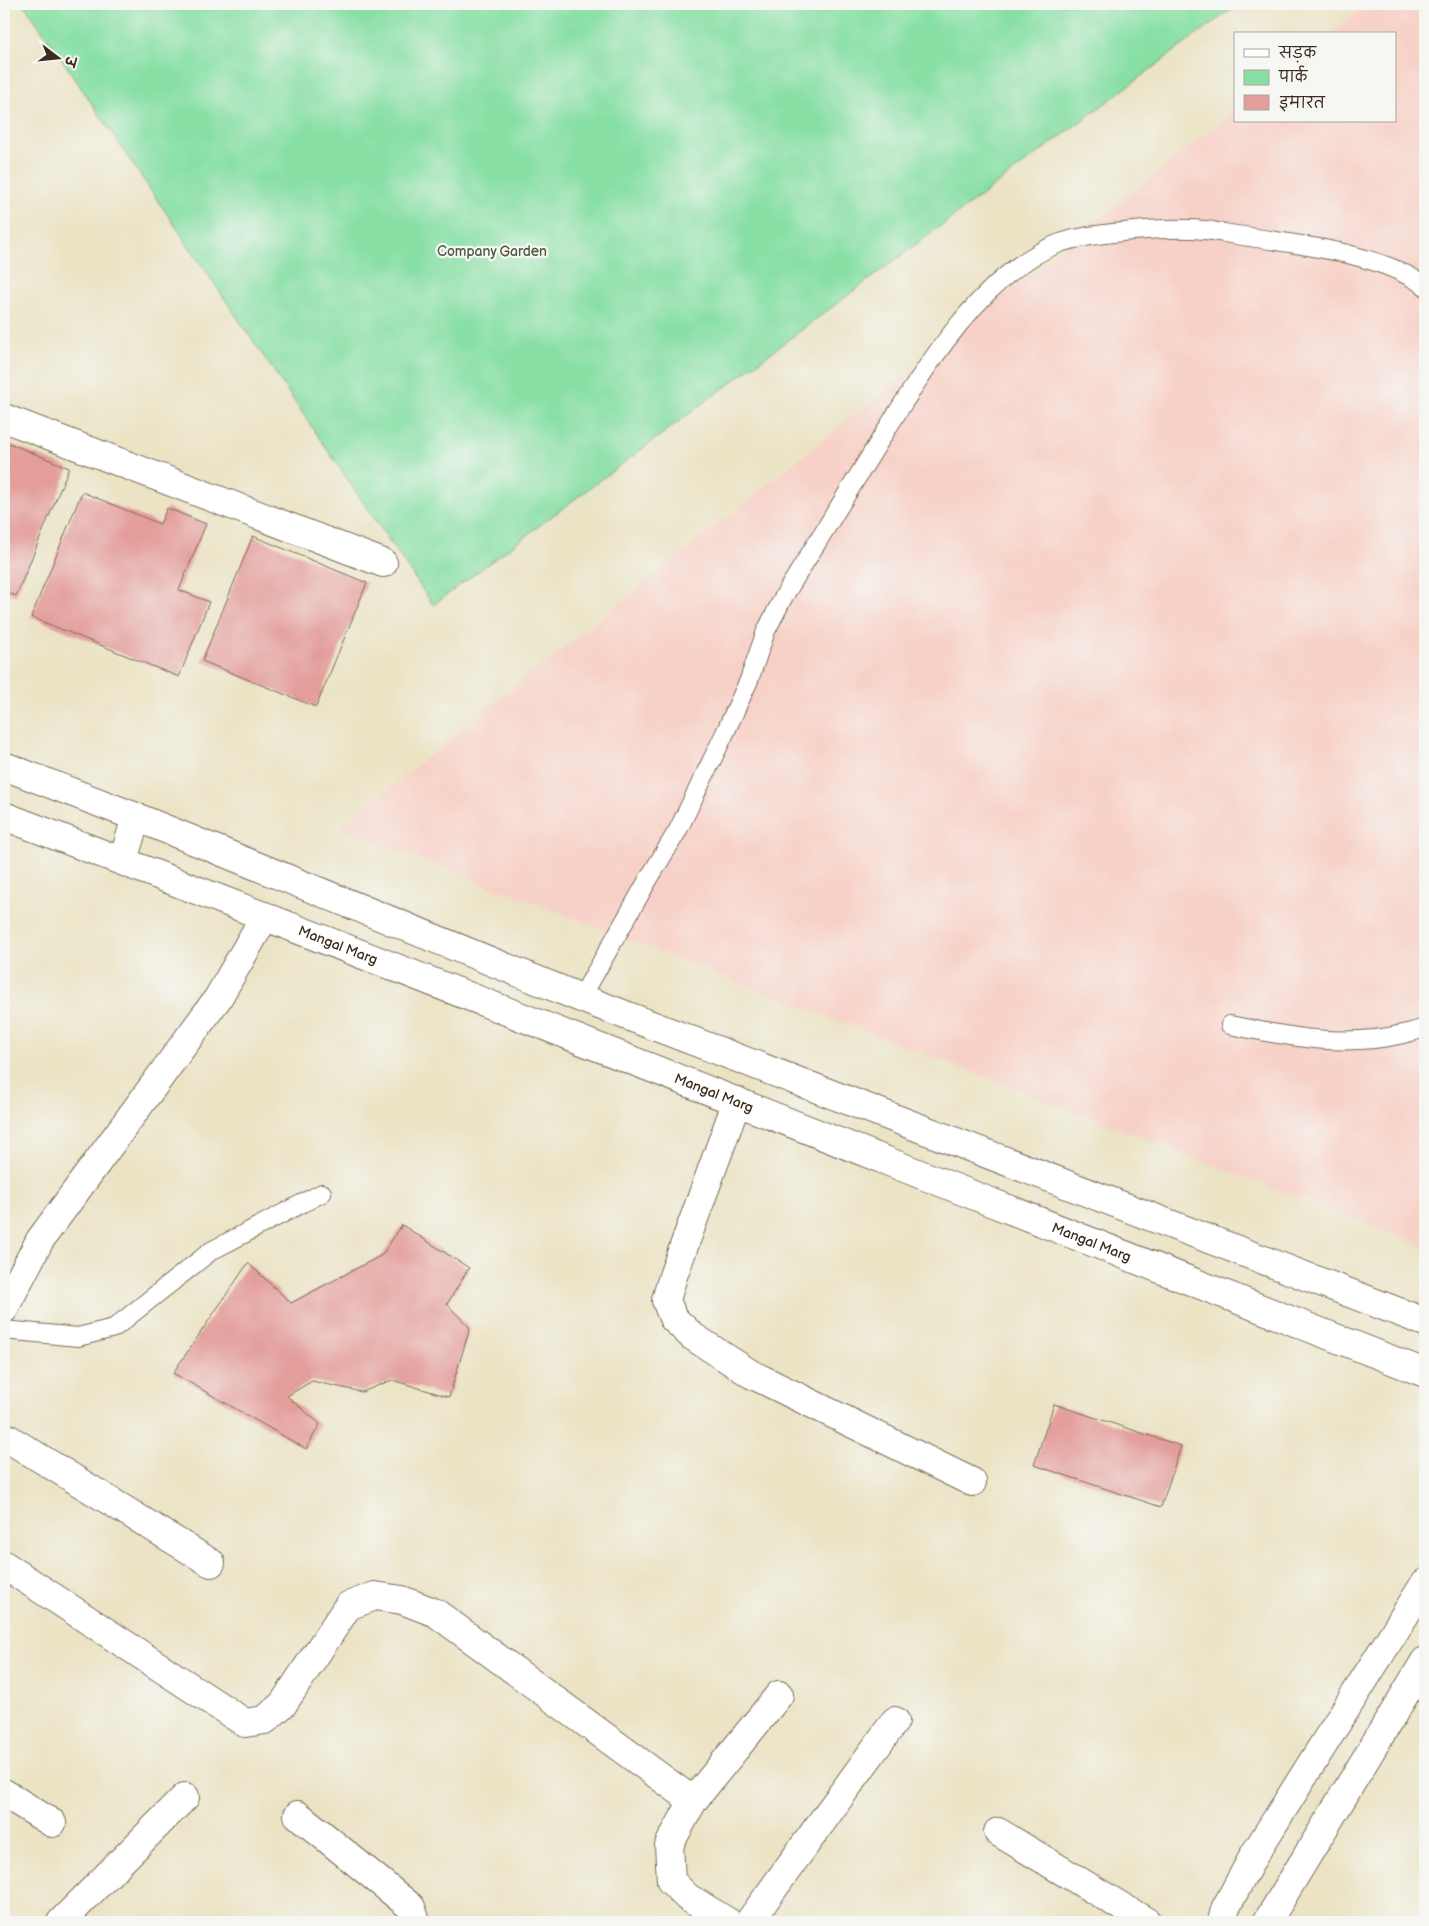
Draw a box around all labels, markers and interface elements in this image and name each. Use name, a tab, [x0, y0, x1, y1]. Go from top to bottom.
north arrow	[32, 32, 82, 82]
legend	[1234, 32, 1396, 122]
text: सड़क	[1278, 44, 1317, 63]
text: उ	[60, 53, 80, 70]
text: पार्क	[1278, 65, 1309, 87]
text: इमारत	[1279, 94, 1326, 113]
park label: Company Garden	[437, 243, 547, 260]
street label: Mangal Marg	[296, 922, 380, 968]
street label: Mangal Marg	[672, 1070, 756, 1116]
street label: Mangal Marg	[1049, 1219, 1133, 1266]

